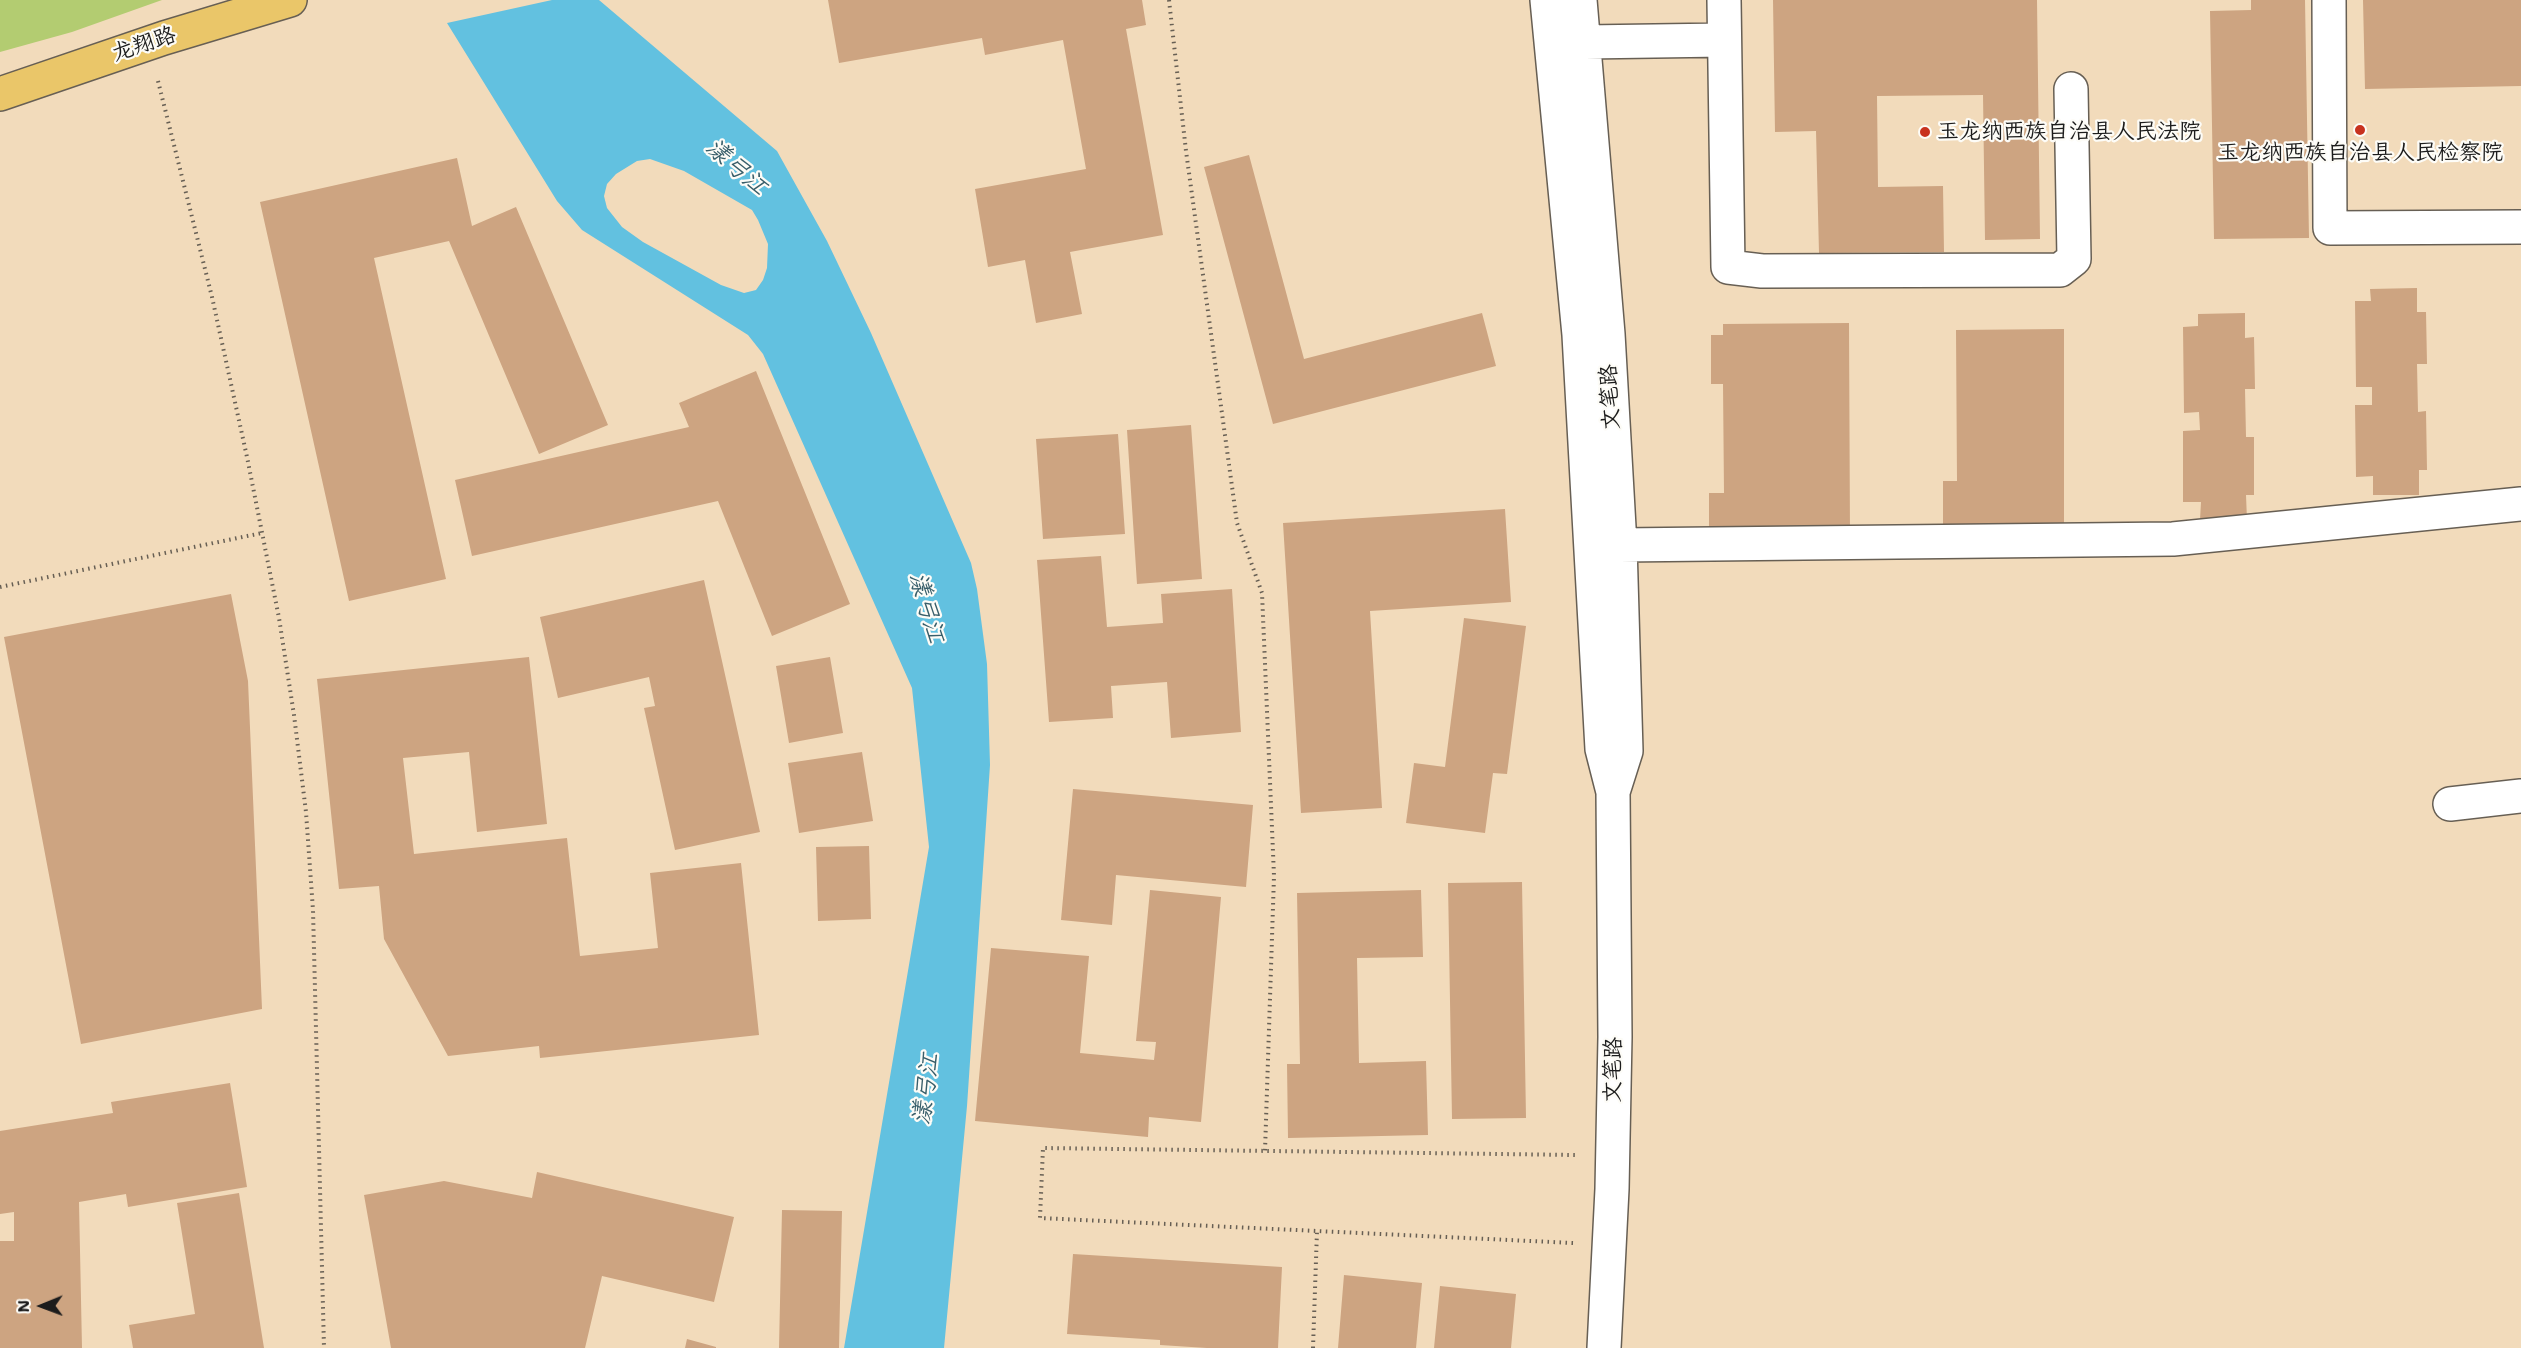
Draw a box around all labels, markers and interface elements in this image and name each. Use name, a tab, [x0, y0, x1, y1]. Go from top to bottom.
street label: 龙翔路	[109, 22, 179, 68]
place label: 玉龙纳西族自治县人民法院	[1937, 119, 2201, 145]
marker: 玉龙纳西族自治县人民检察院	[2353, 123, 2367, 137]
marker: 玉龙纳西族自治县人民法院	[1918, 125, 1932, 139]
water label: 漾弓江	[699, 134, 773, 202]
place label: 玉龙纳西族自治县人民检察院	[2217, 140, 2503, 166]
street label: 文笔路	[1596, 363, 1626, 431]
water label: 漾弓江	[902, 569, 950, 647]
street label: 文笔路	[1600, 1037, 1628, 1103]
water label: 漾弓江	[908, 1051, 946, 1127]
north arrow	[12, 1276, 72, 1336]
text: N	[13, 1300, 34, 1313]

